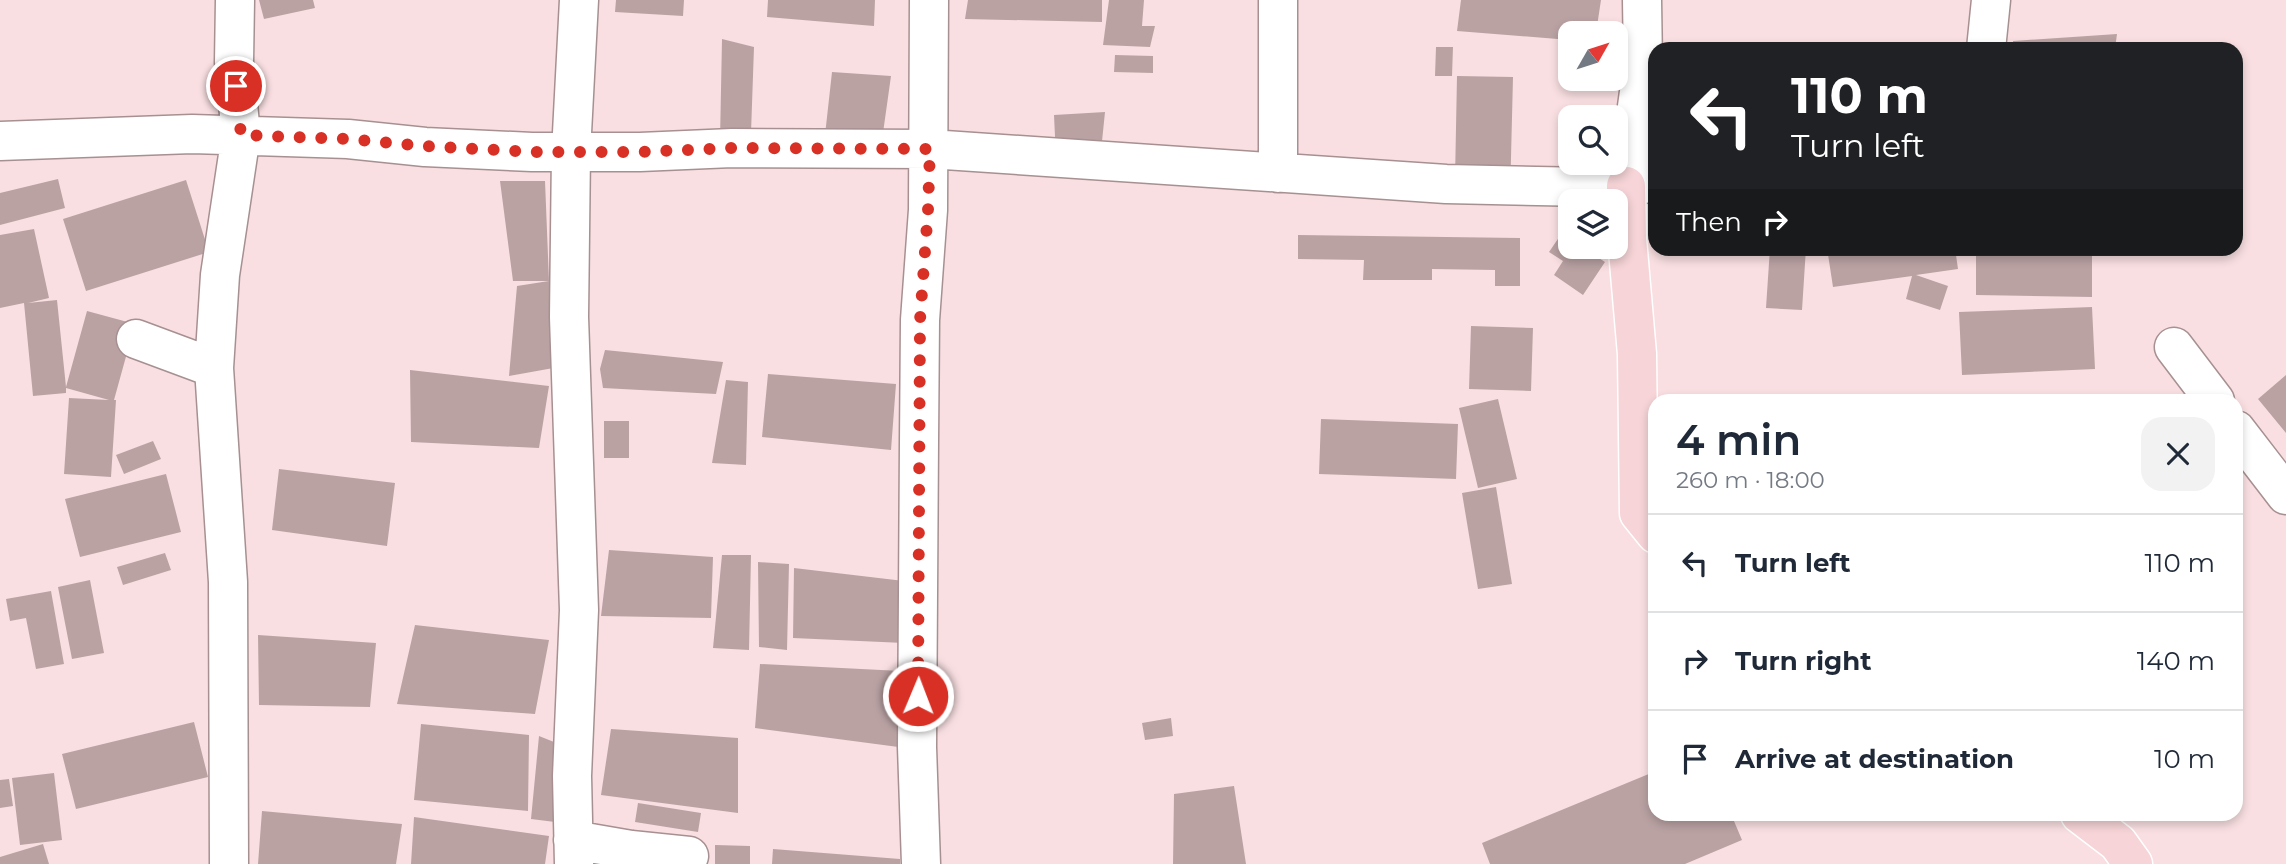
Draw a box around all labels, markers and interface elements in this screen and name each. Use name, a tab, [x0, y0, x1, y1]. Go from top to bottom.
north arrow	[1558, 21, 1628, 91]
map controls	[1558, 21, 1628, 259]
pin	[206, 56, 266, 116]
text: 110 m	[1791, 66, 1928, 125]
icon: arrive	[217, 67, 255, 105]
icon: left	[1676, 70, 1767, 161]
button: search	[1558, 105, 1628, 175]
text: Turn left	[1791, 126, 1925, 165]
button: layers	[1558, 189, 1628, 259]
icon: right	[1756, 203, 1794, 241]
text: Then	[1676, 206, 1742, 238]
text: 4 min	[1676, 414, 1801, 466]
button: close	[2141, 417, 2215, 491]
text: 260 m · 18:00	[1676, 466, 1825, 494]
icon: left	[1676, 544, 1714, 582]
text: Turn left	[1735, 547, 1851, 579]
text: 110 m	[2145, 547, 2215, 579]
icon: right	[1676, 642, 1714, 680]
text: Turn right	[1735, 645, 1871, 677]
text: 140 m	[2137, 645, 2215, 677]
position arrow	[881, 659, 955, 733]
icon: arrive	[1676, 740, 1714, 778]
text: Arrive at destination	[1735, 743, 2014, 775]
text: 10 m	[2154, 743, 2215, 775]

